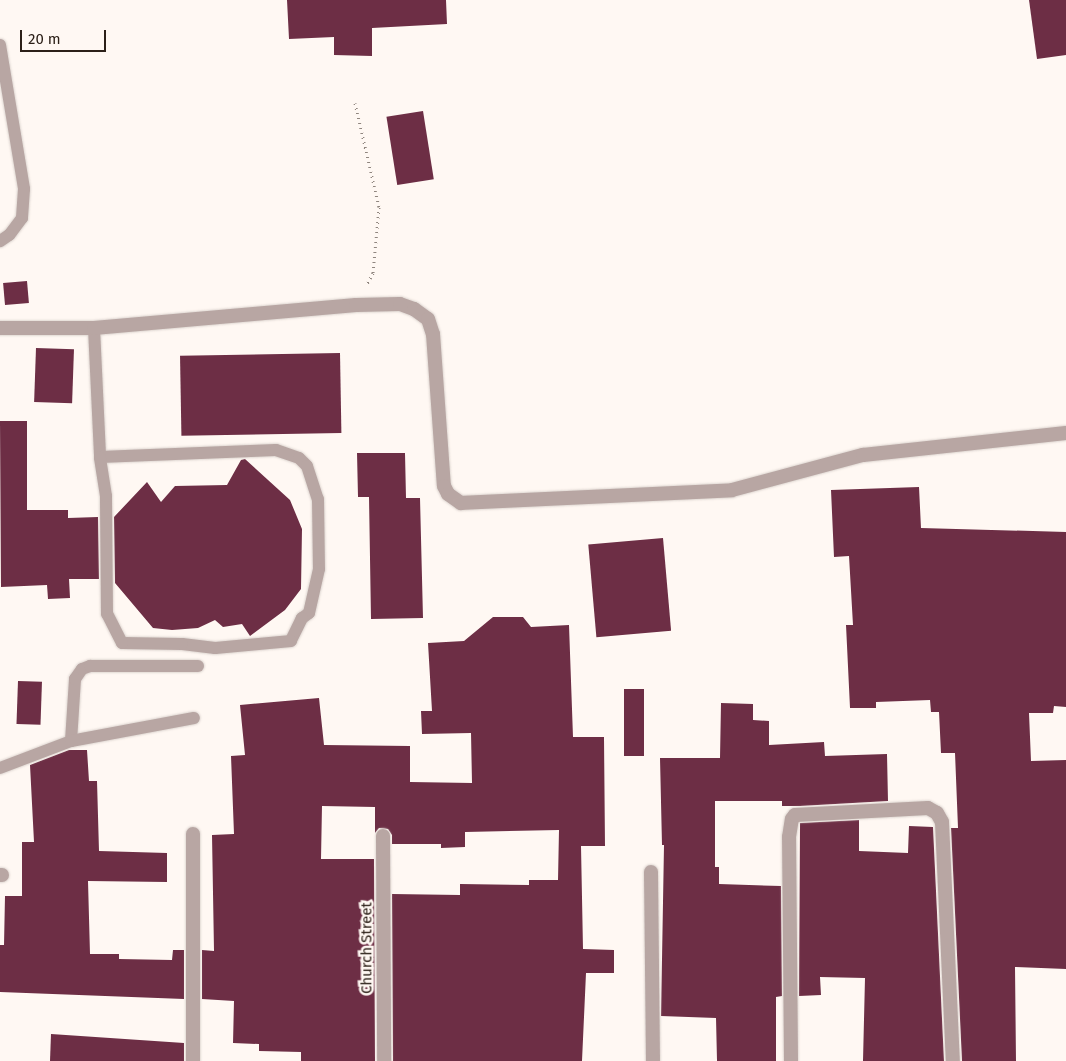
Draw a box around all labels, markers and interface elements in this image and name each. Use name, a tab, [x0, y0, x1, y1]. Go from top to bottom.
scale bar	[22, 20, 109, 52]
text: 20 m	[28, 30, 61, 48]
street label: Church Street	[358, 902, 376, 994]

